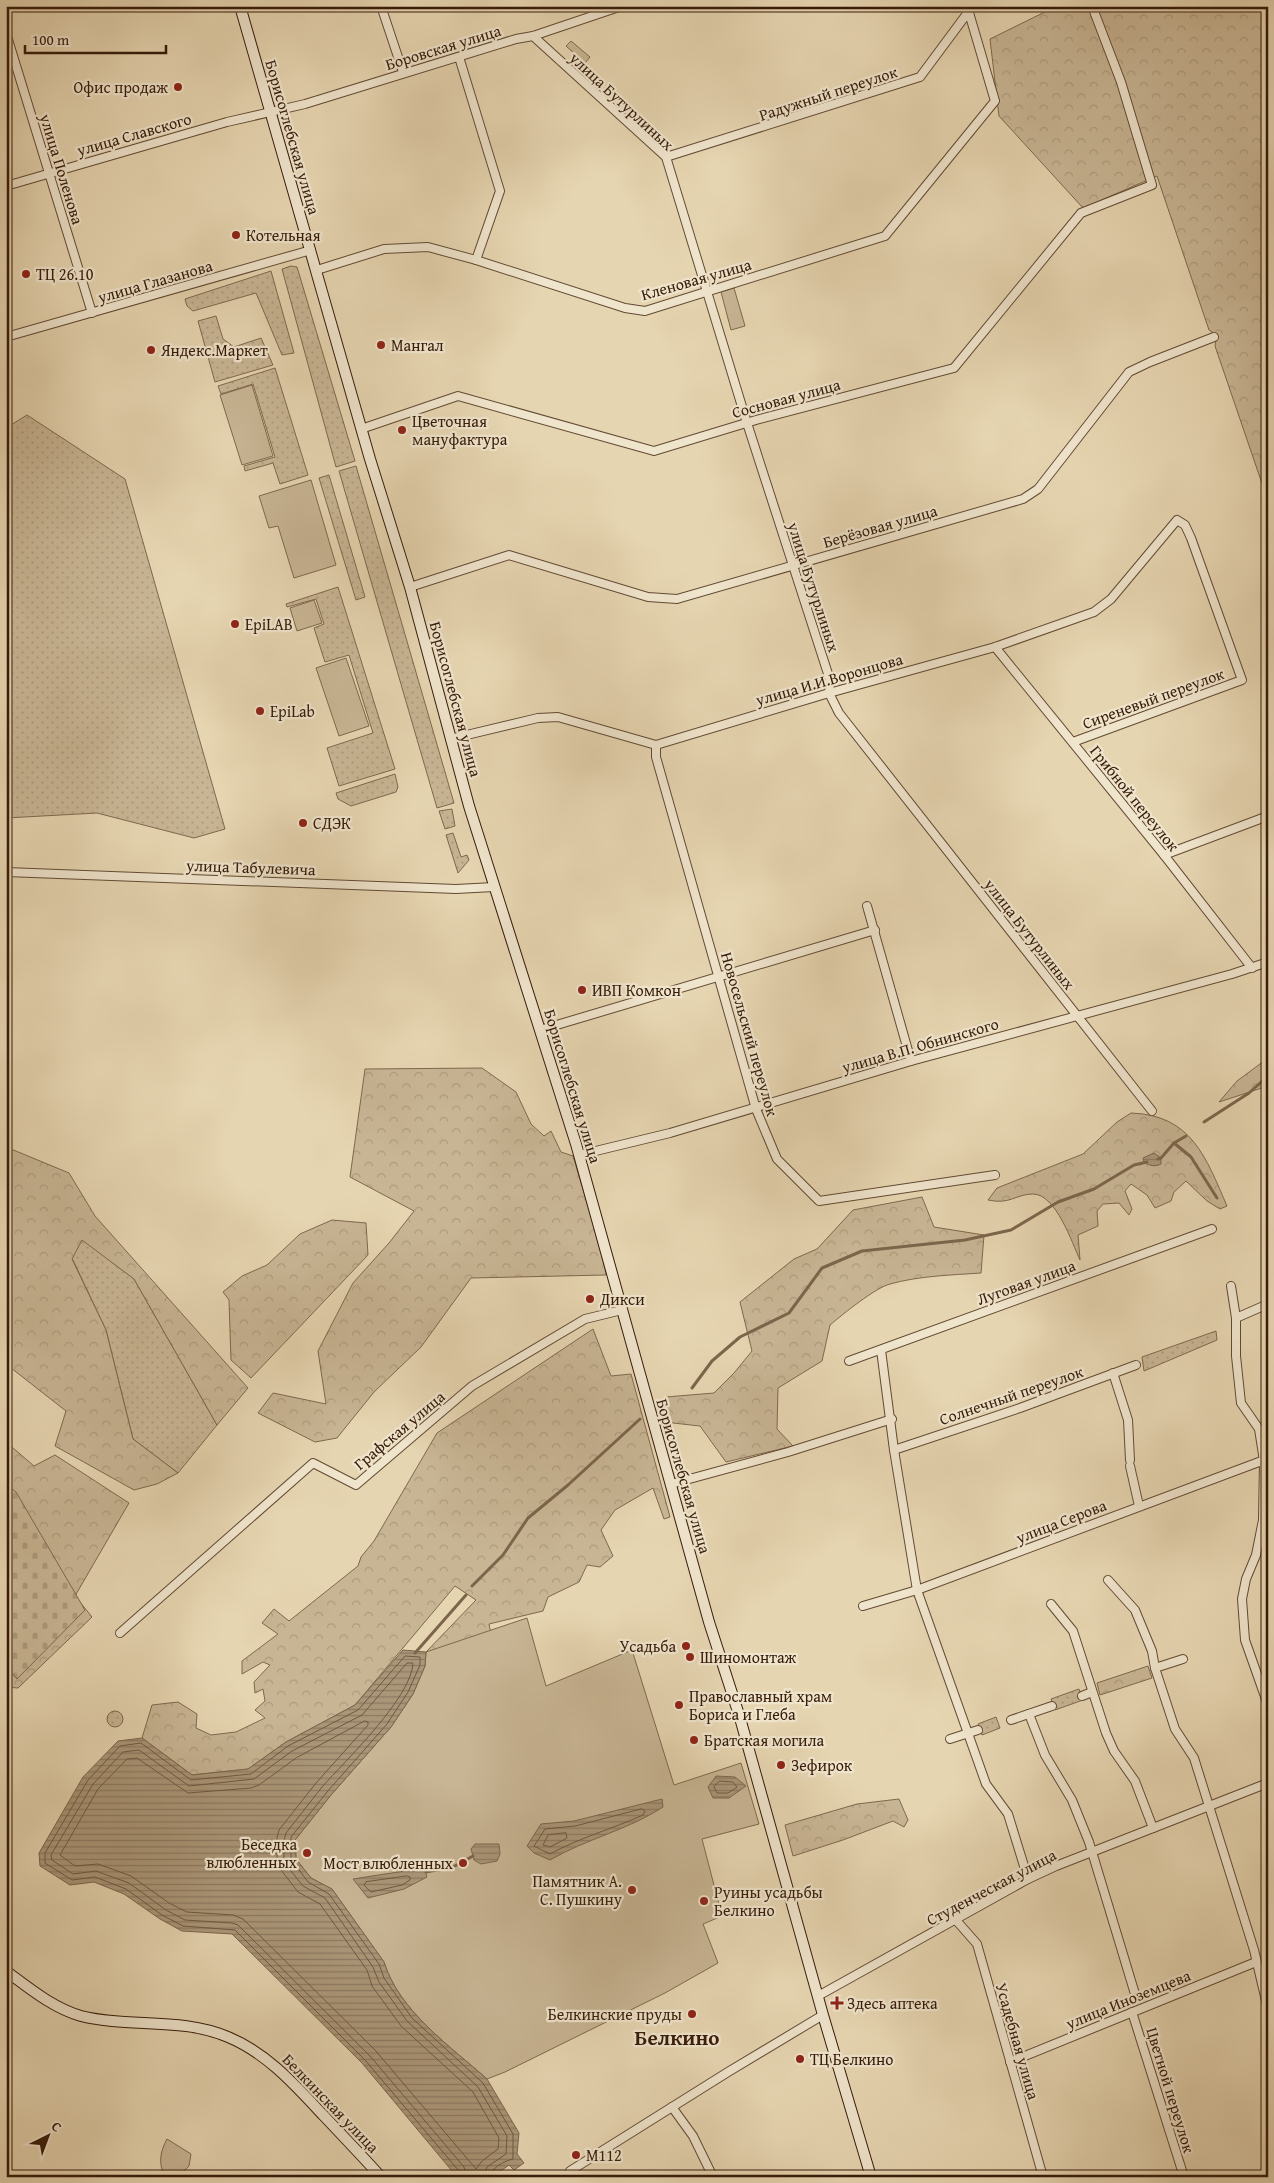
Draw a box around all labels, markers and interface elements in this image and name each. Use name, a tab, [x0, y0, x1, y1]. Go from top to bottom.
street label: Боровская улица	[382, 18, 504, 76]
scale bar	[25, 22, 166, 54]
text: 100 m	[32, 29, 70, 50]
street label: улица Бутурлиных	[564, 45, 680, 157]
street label: Борисоглебская улица	[259, 57, 327, 217]
street label: Радужный переулок	[756, 59, 901, 127]
place label: Офис продаж	[74, 75, 168, 99]
marker: Офис продаж	[172, 81, 184, 93]
street label: улица Славского	[73, 106, 194, 162]
street label: улица Поленова	[34, 110, 90, 228]
place label: Котельная	[246, 223, 321, 247]
marker: Котельная	[230, 229, 242, 241]
street label: Кленовая улица	[638, 252, 754, 306]
street label: улица Глазанова	[94, 253, 216, 309]
place label: ТЦ 26.10	[36, 262, 94, 286]
marker: ТЦ 26.10	[20, 268, 32, 280]
place label: Мангал	[391, 333, 444, 357]
place label: Яндекс.Маркет	[160, 338, 268, 362]
marker: Мангал	[375, 339, 387, 351]
marker: Яндекс.Маркет	[145, 344, 157, 356]
street label: Сосновая улица	[729, 372, 843, 424]
place label: Цветочная мануфактура	[412, 409, 508, 451]
marker: Цветочная мануфактура	[396, 424, 408, 436]
street label: Берёзовая улица	[820, 498, 940, 554]
street label: улица Бутурлиных	[781, 518, 847, 656]
place label: EpiLAB	[245, 612, 293, 636]
marker: EpiLAB	[229, 618, 241, 630]
street label: Борисоглебская улица	[424, 619, 488, 780]
street label: улица И.И.Воронцова	[752, 646, 906, 712]
street label: Сиреневый переулок	[1079, 661, 1228, 735]
place label: EpiLab	[270, 699, 315, 723]
marker: EpiLab	[254, 705, 266, 717]
street label: Грибной переулок	[1085, 740, 1186, 857]
place label: СДЭК	[313, 811, 351, 835]
marker: СДЭК	[297, 817, 309, 829]
street label: улица Табулевича	[185, 853, 316, 881]
street label: улица Бутурлиных	[978, 872, 1082, 995]
street label: Новосельский переулок	[715, 949, 785, 1120]
place label: ИВП Комкон	[592, 978, 681, 1002]
marker: ИВП Комкон	[576, 984, 588, 996]
street label: Борисоглебская улица	[538, 1006, 608, 1166]
street label: улица В.П. Обнинского	[838, 1011, 1001, 1079]
street label: Луговая улица	[973, 1253, 1079, 1311]
place label: Дикси	[599, 1287, 645, 1311]
marker: Дикси	[584, 1293, 596, 1305]
street label: Солнечный переулок	[936, 1359, 1087, 1431]
street label: Графская улица	[348, 1384, 450, 1475]
street label: Борисоглебская улица	[650, 1396, 718, 1556]
street label: улица Серова	[1011, 1493, 1110, 1550]
place label: Усадьба	[619, 1634, 676, 1658]
marker: Усадьба	[680, 1640, 692, 1652]
place label: Шиномонтаж	[700, 1645, 797, 1669]
marker: Шиномонтаж	[684, 1651, 696, 1663]
place label: Православный храм Бориса и Глеба	[689, 1684, 832, 1726]
marker: Православный храм Бориса и Глеба	[673, 1699, 685, 1711]
place label: Братская могила	[704, 1728, 824, 1752]
marker: Братская могила	[688, 1734, 700, 1746]
place label: Зефирок	[791, 1753, 853, 1777]
marker: Зефирок	[775, 1759, 787, 1771]
place label: Беседка влюбленных	[206, 1832, 298, 1874]
street label: Студенческая улица	[922, 1842, 1061, 1931]
marker: Беседка влюбленных	[301, 1847, 313, 1859]
place label: Мост влюбленных	[323, 1851, 454, 1875]
marker: Мост влюбленных	[457, 1857, 469, 1869]
place label: Памятник А. С. Пушкину	[533, 1869, 622, 1911]
place label: Руины усадьбы Белкино	[714, 1880, 823, 1922]
marker: Памятник А. С. Пушкину	[626, 1884, 638, 1896]
marker: Руины усадьбы Белкино	[698, 1895, 710, 1907]
street label: улица Иноземцева	[1061, 1963, 1194, 2035]
street label: Усадебная улица	[990, 1980, 1046, 2103]
place label: Здесь аптека	[847, 1991, 938, 2015]
marker: Здесь аптека	[831, 1997, 843, 2009]
place label: Белкинские пруды	[548, 2002, 682, 2026]
marker: Белкинские пруды	[686, 2008, 698, 2020]
district label: Белкино	[635, 2022, 719, 2053]
street label: Цветной переулок	[1141, 2024, 1202, 2156]
place label: ТЦ Белкино	[810, 2047, 894, 2071]
street label: Белкинская улица	[277, 2048, 385, 2159]
marker: ТЦ Белкино	[794, 2053, 806, 2065]
north arrow	[22, 2110, 72, 2160]
text: С	[47, 2116, 66, 2136]
place label: М112	[586, 2143, 622, 2167]
marker: М112	[570, 2149, 582, 2161]

